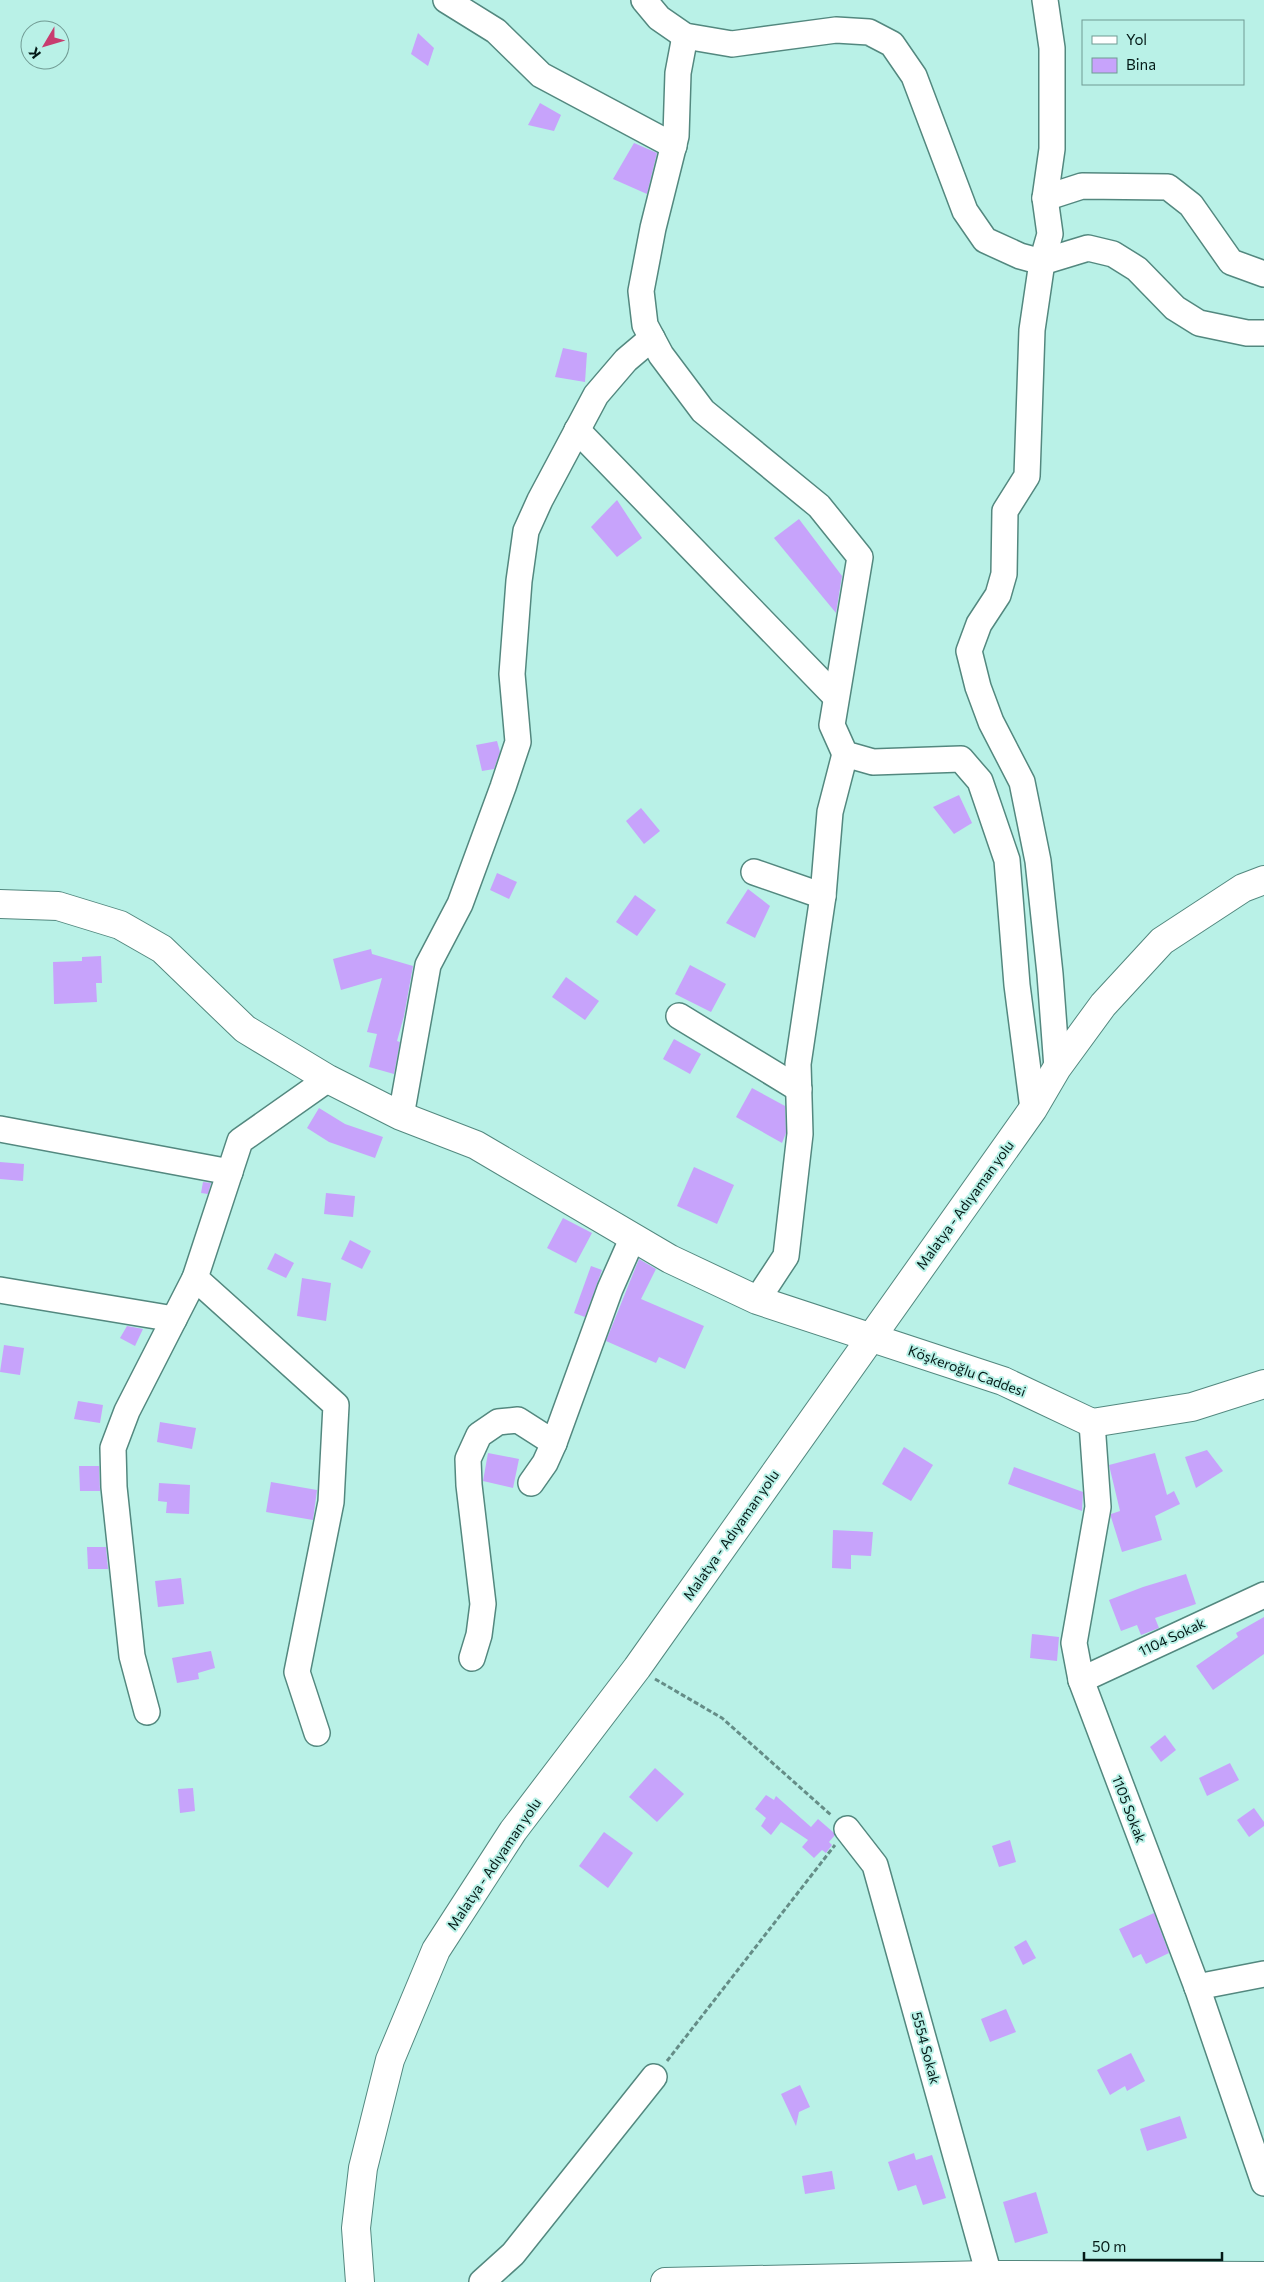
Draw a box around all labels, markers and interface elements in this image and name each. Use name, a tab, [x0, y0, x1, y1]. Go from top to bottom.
north arrow	[20, 20, 70, 70]
legend	[1082, 20, 1244, 85]
text: Yol	[1126, 30, 1147, 48]
text: K	[25, 44, 44, 62]
text: Bina	[1126, 55, 1156, 73]
street label: Malatya - Adıyaman yolu	[912, 1137, 1017, 1273]
street label: Köşkeroğlu Caddesi	[906, 1341, 1028, 1400]
street label: Malatya - Adıyaman yolu	[679, 1466, 782, 1603]
street label: 1104 Sokak	[1136, 1614, 1208, 1659]
street label: 1105 Sokak	[1109, 1773, 1150, 1845]
street label: Malatya - Adıyaman yolu	[443, 1795, 544, 1933]
street label: 5554 Sokak	[909, 2010, 944, 2086]
scale bar	[1084, 2230, 1222, 2262]
text: 50 m	[1092, 2237, 1126, 2255]

